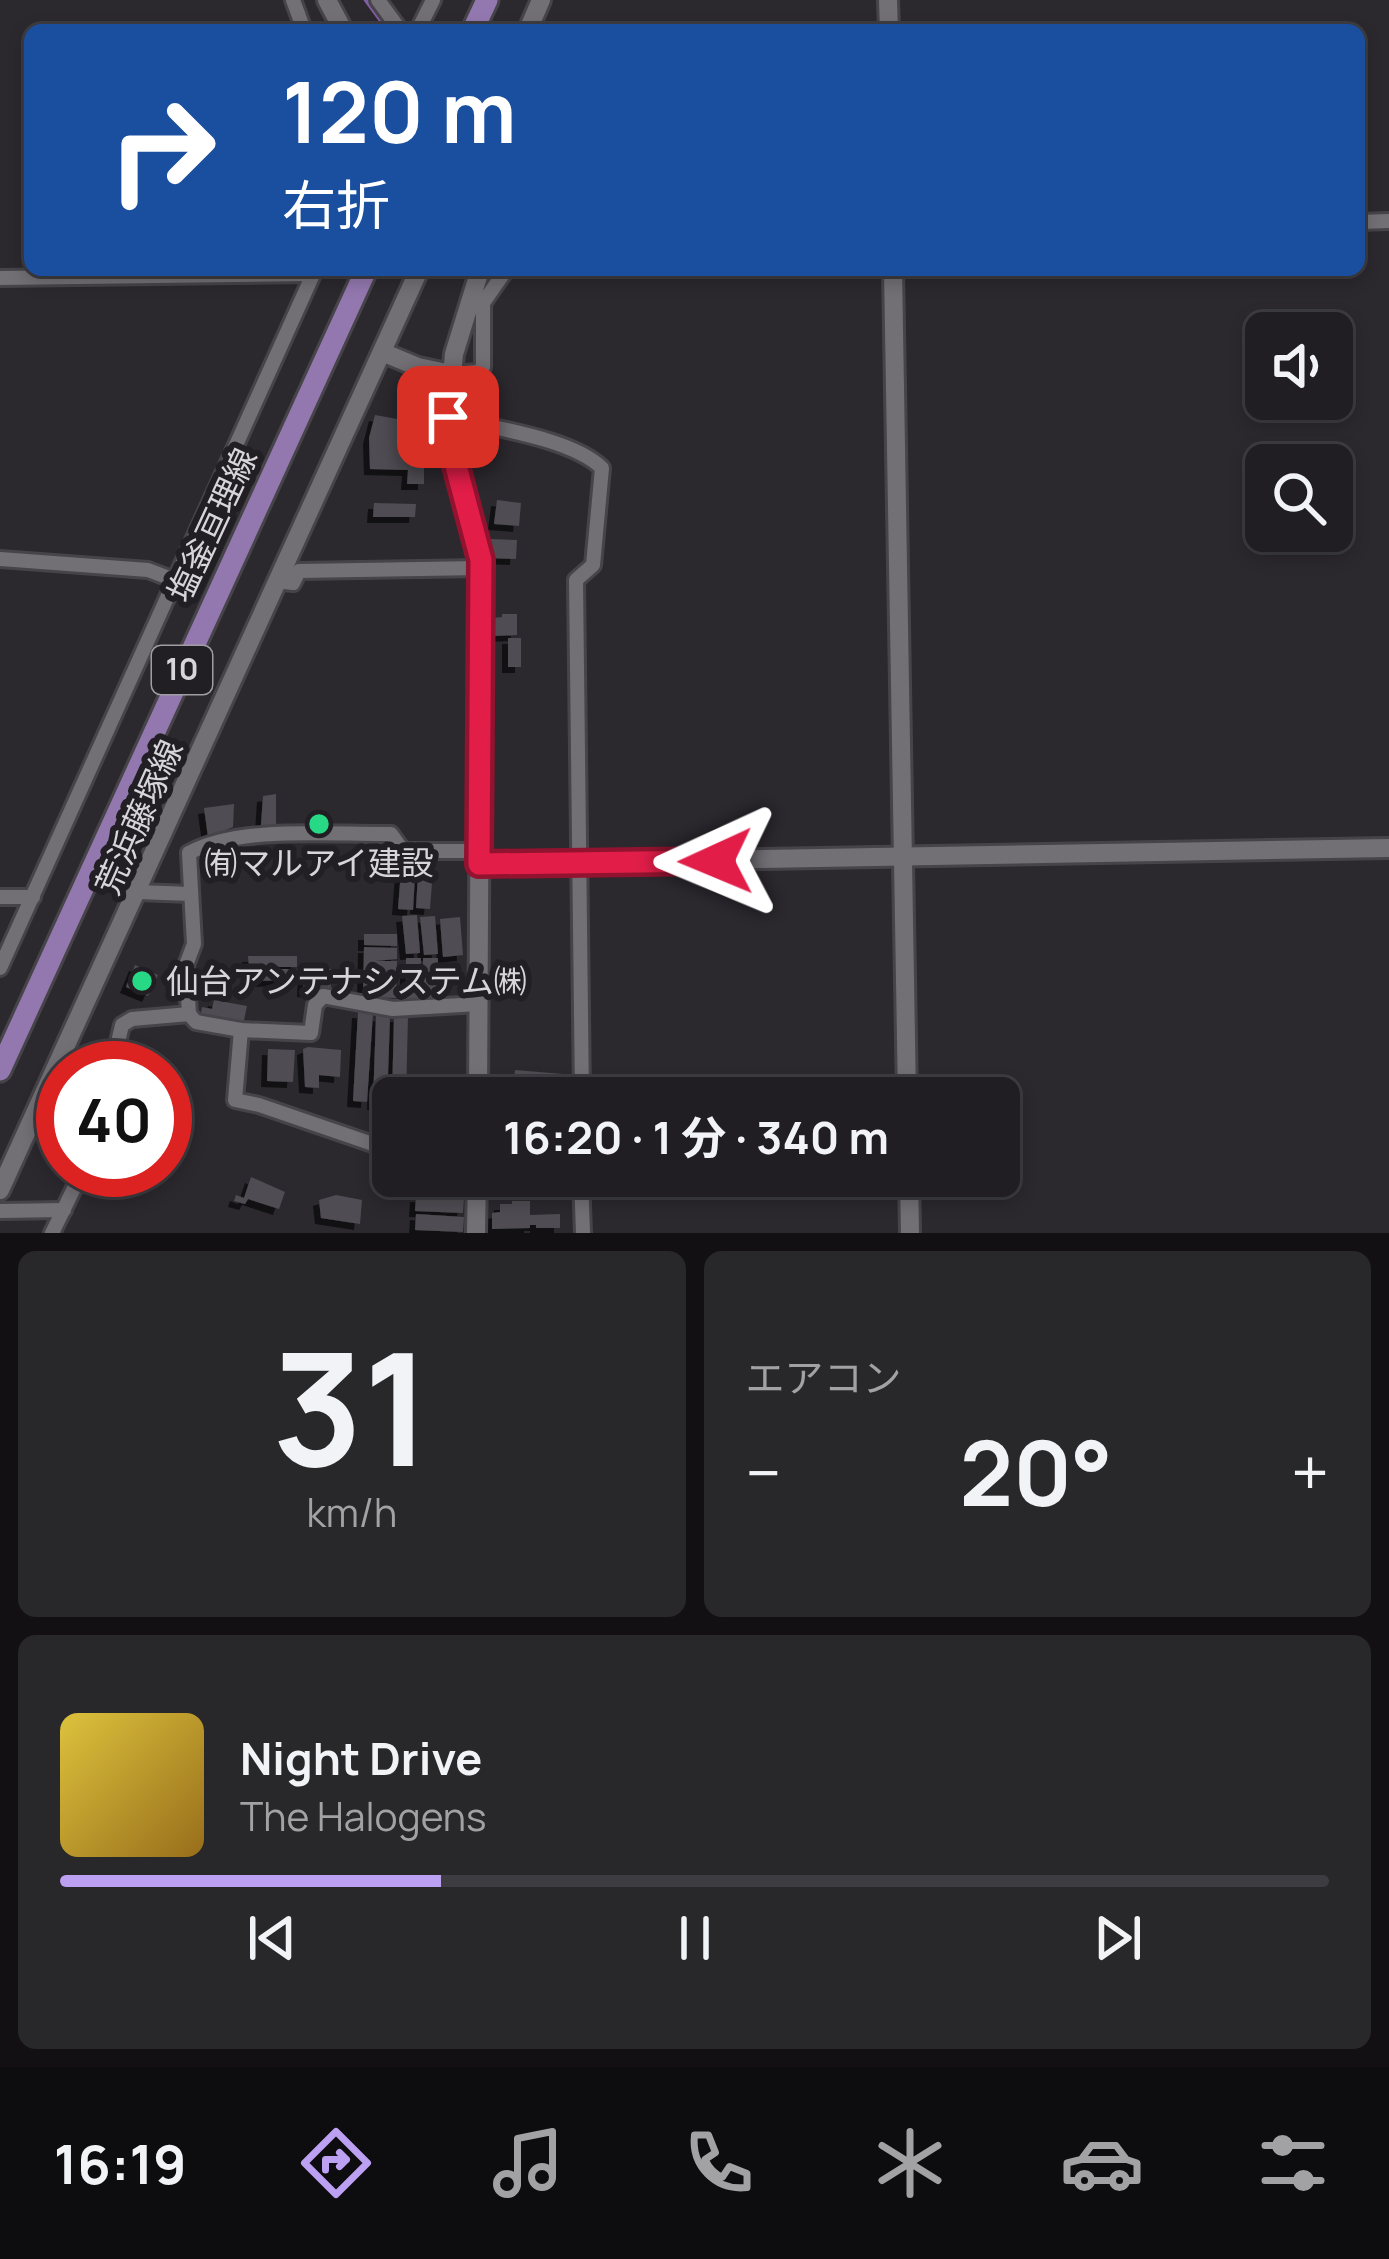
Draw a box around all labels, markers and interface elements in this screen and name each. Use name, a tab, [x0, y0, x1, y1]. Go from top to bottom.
text: 120 m	[282, 53, 516, 168]
icon: right	[84, 72, 240, 228]
text: 右折	[282, 167, 390, 241]
map controls	[1245, 312, 1353, 552]
button: sound	[1245, 312, 1353, 420]
pin	[397, 366, 499, 468]
icon: arrive	[415, 384, 481, 450]
street label: 塩釜亘理線	[156, 441, 267, 609]
button: search	[1245, 444, 1353, 552]
road number: 10	[152, 646, 212, 694]
street label: 荒浜藤塚線	[84, 732, 193, 901]
position arrow	[653, 798, 779, 924]
marker: ㈲マルアイ建設	[306, 811, 332, 837]
place label: ㈲マルアイ建設	[204, 840, 434, 885]
place label: 仙台アンテナシステム㈱	[166, 958, 527, 1003]
marker: 仙台アンテナシステム㈱	[129, 968, 155, 994]
speed limit sign: 40	[36, 1041, 192, 1197]
text: 16:20 · 1 分 · 340 m	[503, 1106, 889, 1168]
text: 31	[272, 1300, 431, 1513]
text: エアコン	[746, 1350, 902, 1404]
text: 20°	[959, 1410, 1113, 1533]
text: −	[746, 1427, 781, 1517]
text: +	[1291, 1427, 1329, 1517]
text: km/h	[306, 1485, 397, 1539]
text: Night Drive	[240, 1727, 482, 1789]
text: The Halogens	[240, 1789, 487, 1843]
icon: previous	[239, 1905, 305, 1971]
icon: pause	[662, 1905, 728, 1971]
icon: next	[1085, 1905, 1151, 1971]
icon: directions	[294, 2121, 378, 2205]
icon: music	[486, 2121, 570, 2205]
icon: phone	[677, 2121, 761, 2205]
icon: climate	[868, 2121, 952, 2205]
icon: car	[1060, 2121, 1144, 2205]
icon: filters	[1251, 2121, 1335, 2205]
text: 16:19	[54, 2126, 187, 2200]

